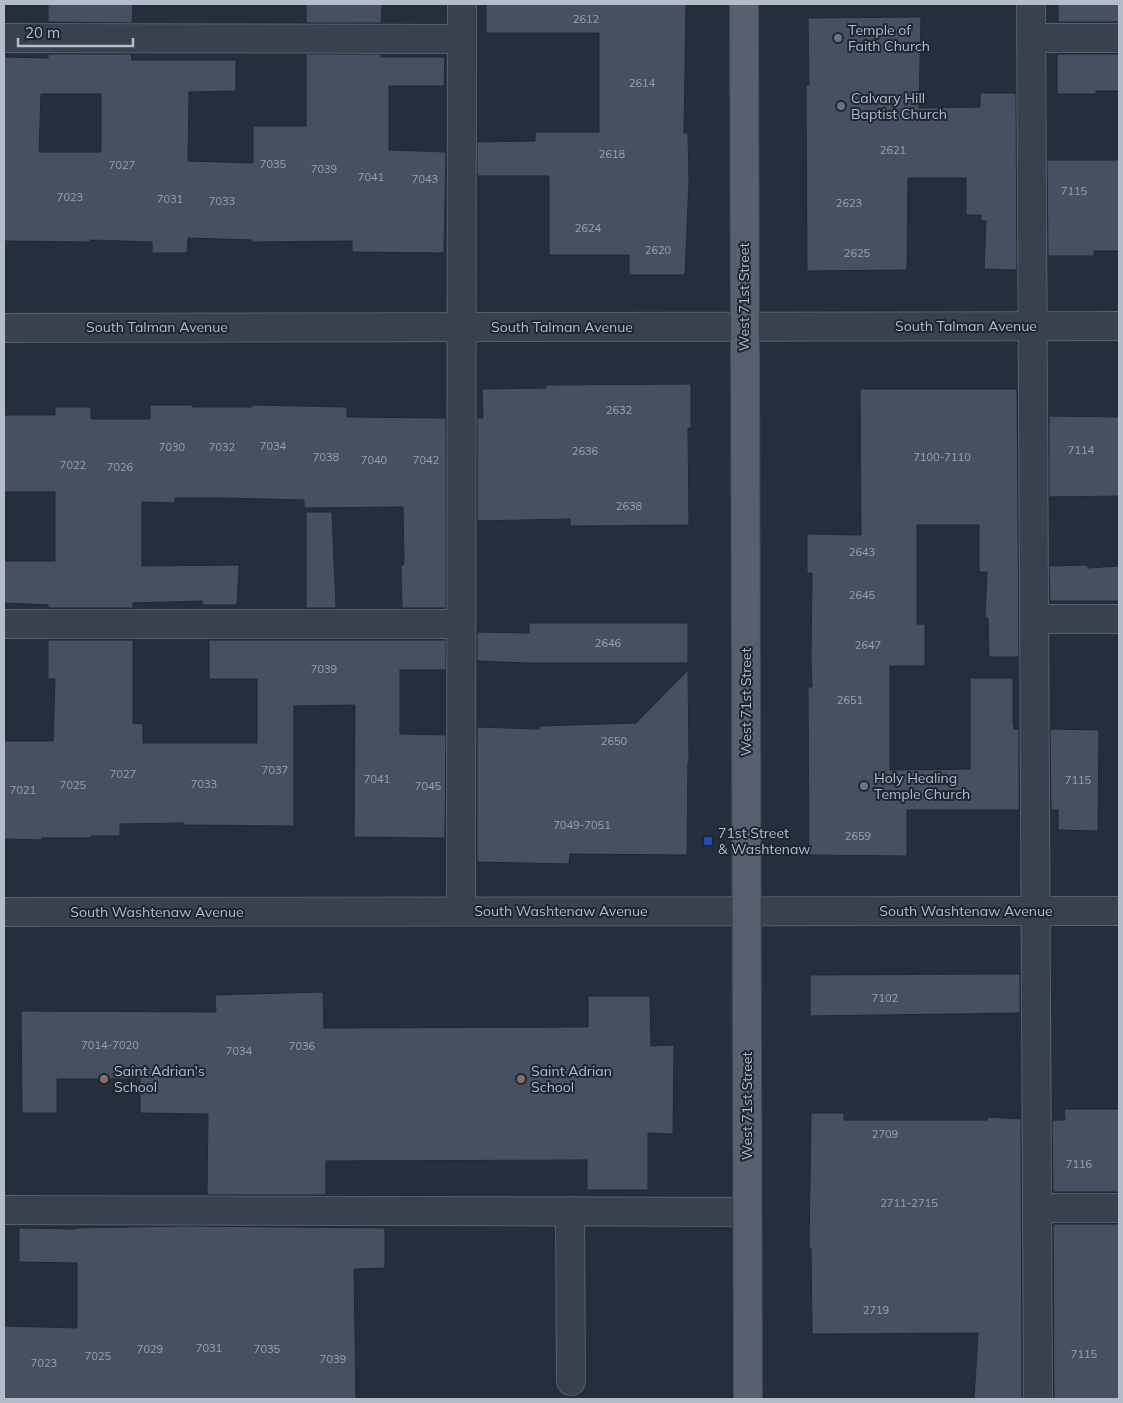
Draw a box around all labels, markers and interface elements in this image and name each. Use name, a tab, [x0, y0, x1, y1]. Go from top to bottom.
house number: 2612	[573, 12, 600, 26]
scale bar	[18, 15, 132, 47]
place label: Temple of Faith Church	[848, 21, 930, 55]
text: 20 m	[25, 23, 60, 42]
marker: Temple of Faith Church	[832, 32, 844, 44]
house number: 2614	[629, 76, 656, 90]
place label: Calvary Hill Baptist Church	[851, 89, 947, 123]
marker: Calvary Hill Baptist Church	[835, 100, 847, 112]
house number: 2621	[880, 143, 906, 157]
house number: 2618	[599, 147, 626, 161]
house number: 7035	[260, 157, 287, 171]
house number: 7027	[109, 158, 135, 172]
house number: 7039	[311, 162, 337, 176]
house number: 7041	[358, 170, 384, 184]
house number: 7043	[412, 172, 438, 186]
house number: 7115	[1061, 184, 1088, 198]
house number: 7023	[57, 190, 83, 204]
house number: 7031	[157, 192, 183, 206]
house number: 7033	[209, 194, 235, 208]
house number: 2623	[836, 196, 862, 210]
house number: 2624	[575, 221, 602, 235]
house number: 2620	[645, 243, 672, 257]
street label: West 71st Street	[735, 243, 753, 351]
house number: 2625	[844, 246, 871, 260]
street label: South Talman Avenue	[895, 317, 1037, 335]
street label: South Talman Avenue	[86, 318, 228, 336]
street label: South Talman Avenue	[491, 318, 633, 336]
house number: 2632	[606, 403, 633, 417]
house number: 7034	[260, 439, 287, 453]
house number: 7030	[159, 440, 186, 454]
house number: 7032	[209, 440, 236, 454]
house number: 7114	[1068, 443, 1095, 457]
house number: 2636	[572, 444, 599, 458]
house number: 7038	[313, 450, 340, 464]
house number: 7100-7110	[913, 450, 971, 464]
house number: 7040	[361, 453, 388, 467]
house number: 7042	[413, 453, 440, 467]
house number: 7022	[60, 458, 87, 472]
house number: 7026	[107, 460, 134, 474]
house number: 2638	[616, 499, 643, 513]
house number: 2643	[849, 545, 875, 559]
house number: 2645	[849, 588, 876, 602]
house number: 2646	[595, 636, 622, 650]
house number: 2647	[855, 638, 881, 652]
street label: West 71st Street	[737, 648, 755, 756]
house number: 7039	[311, 662, 337, 676]
house number: 2651	[837, 693, 863, 707]
house number: 2650	[601, 734, 628, 748]
house number: 7037	[262, 763, 288, 777]
house number: 7027	[110, 767, 136, 781]
place label: Holy Healing Temple Church	[874, 769, 970, 803]
house number: 7041	[364, 772, 390, 786]
house number: 7115	[1065, 773, 1092, 787]
house number: 7033	[191, 777, 217, 791]
house number: 7025	[60, 778, 87, 792]
house number: 7045	[415, 779, 442, 793]
marker: Holy Healing Temple Church	[858, 780, 870, 792]
house number: 7021	[10, 783, 36, 797]
house number: 7049-7051	[553, 818, 611, 832]
place label: 71st Street & Washtenaw	[718, 824, 811, 858]
house number: 2659	[845, 829, 871, 843]
marker: 71st Street & Washtenaw	[702, 835, 714, 847]
street label: South Washtenaw Avenue	[474, 902, 648, 920]
street label: South Washtenaw Avenue	[879, 902, 1053, 920]
street label: South Washtenaw Avenue	[70, 903, 244, 921]
house number: 7102	[872, 991, 899, 1005]
house number: 7014-7020	[81, 1038, 139, 1052]
house number: 7036	[289, 1039, 316, 1053]
house number: 7034	[226, 1044, 253, 1058]
street label: West 71st Street	[738, 1052, 756, 1160]
place label: Saint Adrian's School	[114, 1062, 205, 1096]
place label: Saint Adrian School	[531, 1062, 612, 1096]
marker: Saint Adrian's School	[98, 1073, 110, 1085]
marker: Saint Adrian School	[515, 1073, 527, 1085]
house number: 2709	[872, 1127, 898, 1141]
house number: 7116	[1066, 1157, 1093, 1171]
house number: 2711-2715	[880, 1196, 938, 1210]
house number: 2719	[863, 1303, 889, 1317]
house number: 7031	[196, 1341, 222, 1355]
house number: 7029	[137, 1342, 163, 1356]
house number: 7035	[254, 1342, 281, 1356]
house number: 7115	[1071, 1347, 1098, 1361]
house number: 7025	[85, 1349, 112, 1363]
house number: 7039	[320, 1352, 346, 1366]
house number: 7023	[31, 1356, 57, 1370]

